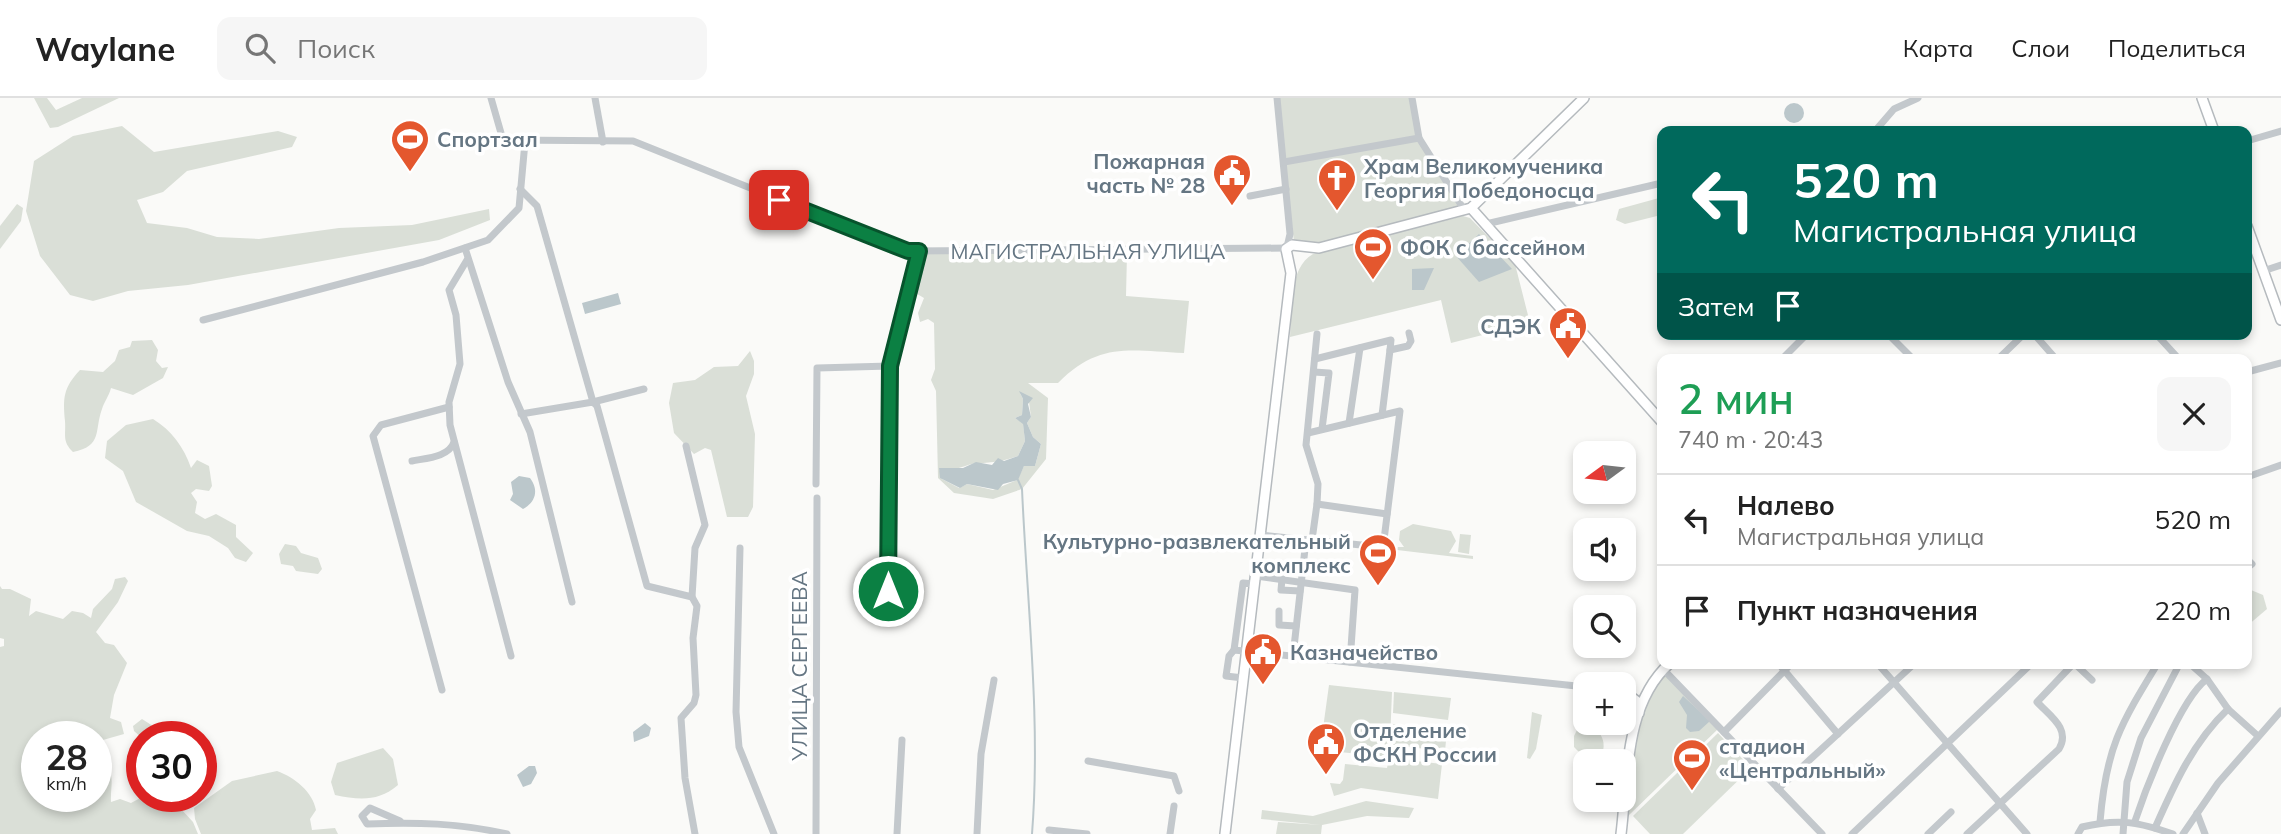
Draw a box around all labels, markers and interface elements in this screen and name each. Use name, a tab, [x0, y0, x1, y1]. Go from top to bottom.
search box	[217, 17, 707, 80]
text: Waylane	[35, 28, 175, 69]
icon: search	[241, 29, 279, 67]
text: Поиск	[297, 32, 375, 65]
text: Карта	[1903, 33, 1973, 63]
text: Слои	[2011, 33, 2070, 63]
text: Поделиться	[2108, 33, 2246, 63]
sports icon: Спортзал	[389, 118, 431, 173]
place label: Спортзал	[437, 126, 538, 152]
place label: Пожарная часть № 28	[1086, 148, 1205, 198]
text: 520 m	[1793, 149, 1939, 210]
public building icon: Пожарная часть № 28	[1211, 152, 1253, 207]
place label: Храм Великомученика Георгия Победоносца	[1363, 153, 1603, 203]
icon: left	[1678, 154, 1769, 245]
church icon: Храм Великомученика Георгия Победоносца	[1316, 157, 1358, 212]
pin	[749, 170, 809, 230]
icon: arrive	[760, 181, 798, 219]
text: Магистральная улица	[1793, 210, 2137, 250]
sports icon: ФОК с бассейном	[1352, 226, 1394, 281]
place label: ФОК с бассейном	[1400, 234, 1585, 260]
street label: МАГИСТРАЛЬНАЯ УЛИЦА	[951, 238, 1226, 264]
icon: arrive	[1769, 287, 1807, 325]
text: Затем	[1678, 290, 1755, 323]
public building icon: СДЭК	[1547, 305, 1589, 360]
place label: СДЭК	[1480, 313, 1542, 339]
text: 2 мин	[1678, 372, 1794, 425]
button: close	[2157, 377, 2231, 451]
text: 740 m · 20:43	[1678, 425, 1823, 454]
north arrow	[1573, 441, 1636, 504]
map controls	[1573, 441, 1636, 812]
text: Налево	[1737, 489, 1835, 522]
icon: left	[1678, 501, 1716, 539]
text: 520 m	[2155, 503, 2231, 536]
button: sound	[1573, 518, 1636, 581]
text: Магистральная улица	[1737, 522, 1984, 551]
place label: Культурно-развлекательный комплекс	[1043, 528, 1351, 578]
sports icon: Культурно-развлекательный комплекс	[1357, 532, 1399, 587]
position arrow	[851, 554, 925, 628]
street label: УЛИЦА СЕРГЕЕВА	[786, 571, 812, 762]
icon: arrive	[1678, 592, 1716, 630]
text: Пункт назначения	[1737, 594, 1978, 627]
text: 220 m	[2155, 594, 2231, 627]
button: search	[1573, 595, 1636, 658]
public building icon: Казначейство	[1242, 631, 1284, 686]
place label: Казначейство	[1290, 639, 1438, 665]
button: +	[1573, 672, 1636, 735]
place label: Отделение ФСКН России	[1353, 717, 1497, 767]
speed limit sign: 30	[126, 721, 217, 812]
public building icon: Отделение ФСКН России	[1305, 721, 1347, 776]
place label: стадион «Центральный»	[1719, 733, 1886, 783]
text: 28	[45, 735, 88, 779]
sports icon: стадион «Центральный»	[1671, 737, 1713, 792]
button: −	[1573, 749, 1636, 812]
text: km/h	[46, 772, 87, 795]

